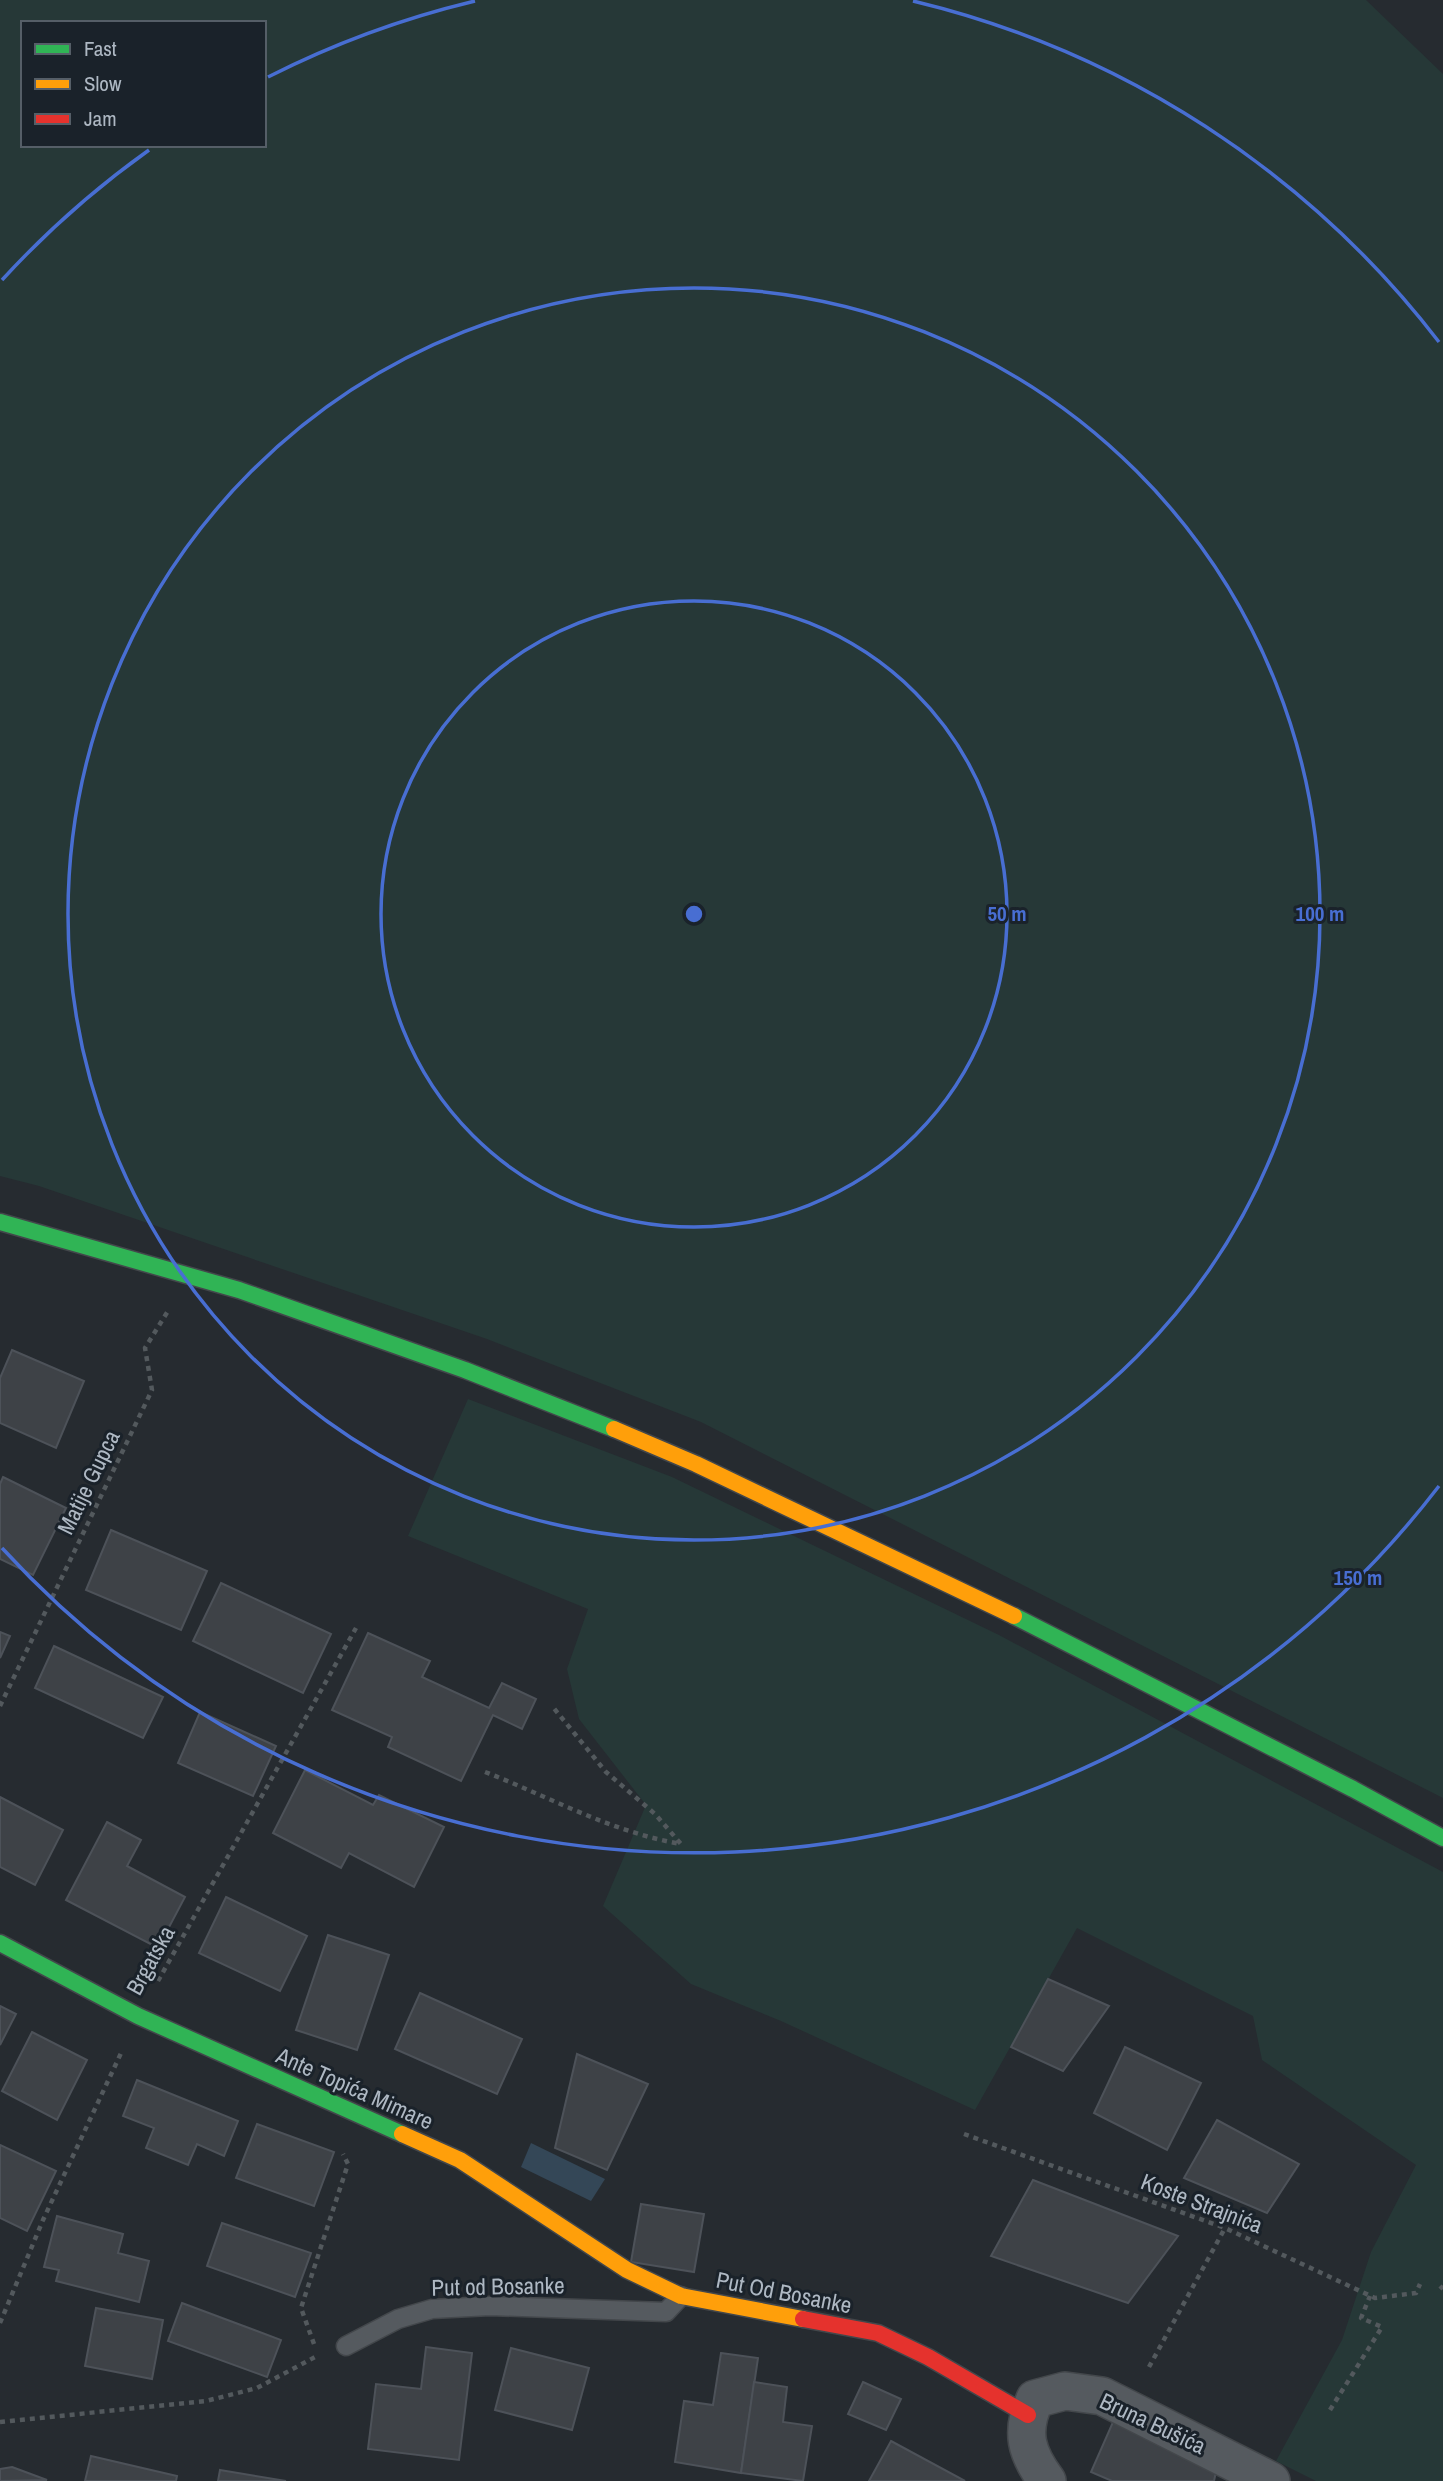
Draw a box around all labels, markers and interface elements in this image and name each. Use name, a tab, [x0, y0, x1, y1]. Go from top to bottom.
legend	[21, 21, 266, 147]
text: Fast	[84, 34, 117, 63]
text: Slow	[84, 69, 122, 98]
text: Jam	[84, 104, 117, 133]
text: 50 m	[987, 899, 1027, 928]
text: 100 m	[1296, 899, 1344, 928]
centre of rings	[682, 902, 706, 926]
street label: Matije Gupca	[49, 1424, 127, 1539]
text: 150 m	[1334, 1563, 1382, 1592]
street label: Brgatska	[118, 1919, 182, 2000]
street label: Ante Topića Mimare	[271, 2039, 438, 2136]
street label: Koste Strajnića	[1137, 2166, 1268, 2241]
street label: Put Od Bosanke	[714, 2264, 854, 2320]
street label: Put od Bosanke	[431, 2269, 565, 2303]
street label: Bruna Bušića	[1095, 2385, 1211, 2461]

